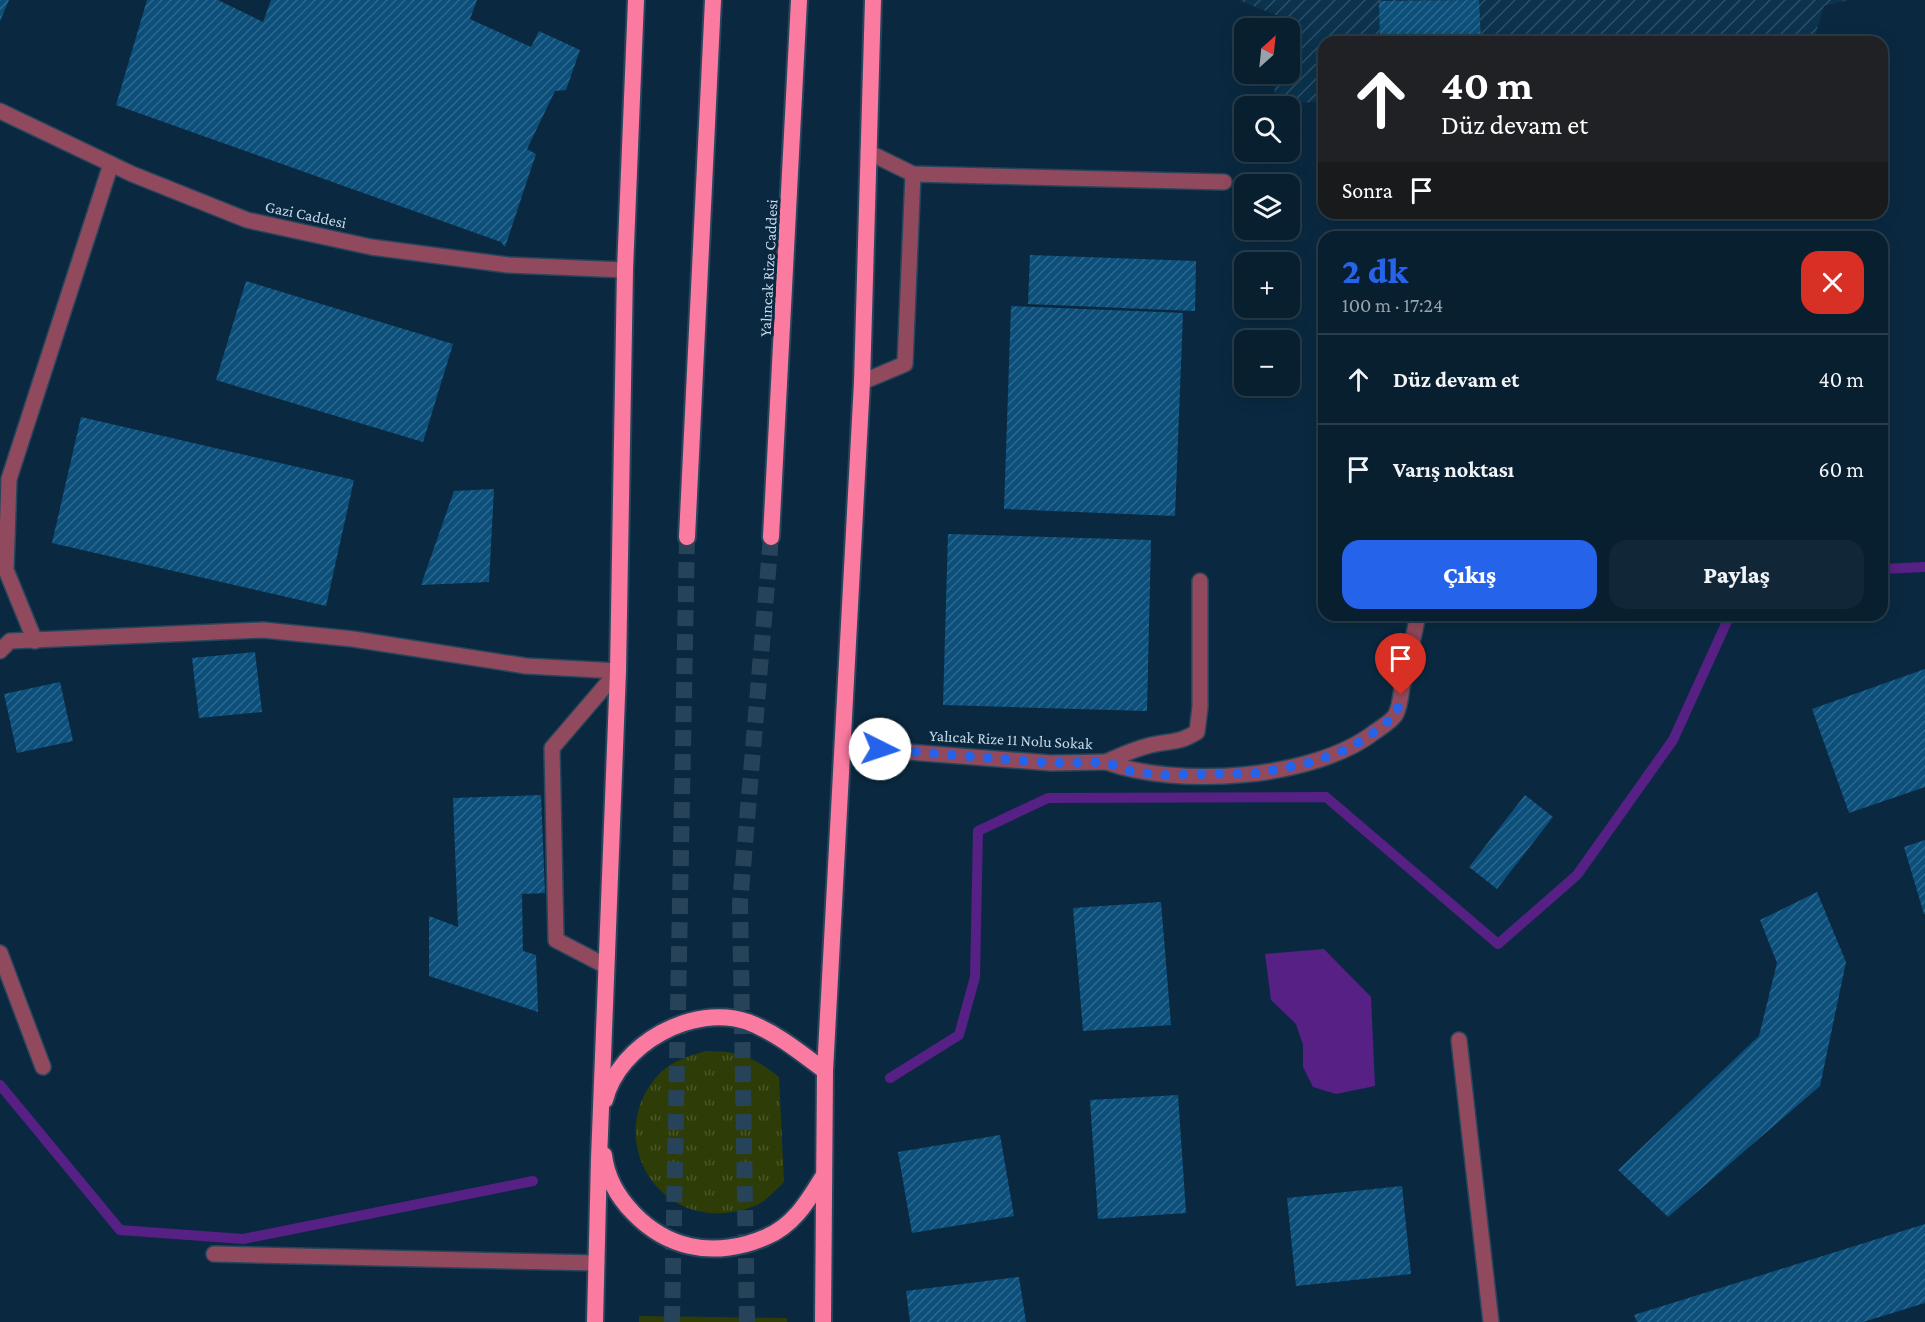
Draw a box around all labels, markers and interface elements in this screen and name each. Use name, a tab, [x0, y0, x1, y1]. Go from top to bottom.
north arrow	[1234, 18, 1300, 84]
map controls	[1234, 18, 1300, 396]
icon: ahead	[1342, 60, 1420, 138]
text: 40 m	[1441, 61, 1533, 108]
button: search	[1234, 96, 1300, 162]
text: Düz devam et	[1441, 110, 1588, 140]
button: layers	[1234, 174, 1300, 240]
icon: arrive	[1405, 174, 1438, 207]
text: Sonra	[1342, 178, 1393, 203]
street label: Gazi Caddesi	[264, 198, 348, 231]
street label: Yalıncak Rize Caddesi	[756, 199, 781, 337]
text: 2 dk	[1342, 251, 1408, 291]
button: close	[1801, 251, 1864, 314]
button: +	[1234, 252, 1300, 318]
text: 100 m · 17:24	[1342, 294, 1443, 316]
button: −	[1234, 330, 1300, 396]
icon: ahead	[1342, 363, 1375, 396]
text: Düz devam et	[1393, 367, 1519, 392]
text: 40 m	[1819, 367, 1864, 392]
icon: arrive	[1342, 453, 1375, 486]
text: Varış noktası	[1393, 457, 1514, 482]
text: 60 m	[1819, 457, 1864, 482]
button: Çıkış	[1342, 540, 1597, 609]
button: Paylaş	[1609, 540, 1864, 609]
pin	[1375, 633, 1426, 695]
icon: arrive	[1384, 642, 1417, 675]
position arrow	[848, 717, 912, 781]
street label: Yalıcak Rize 11 Nolu Sokak	[929, 727, 1093, 752]

